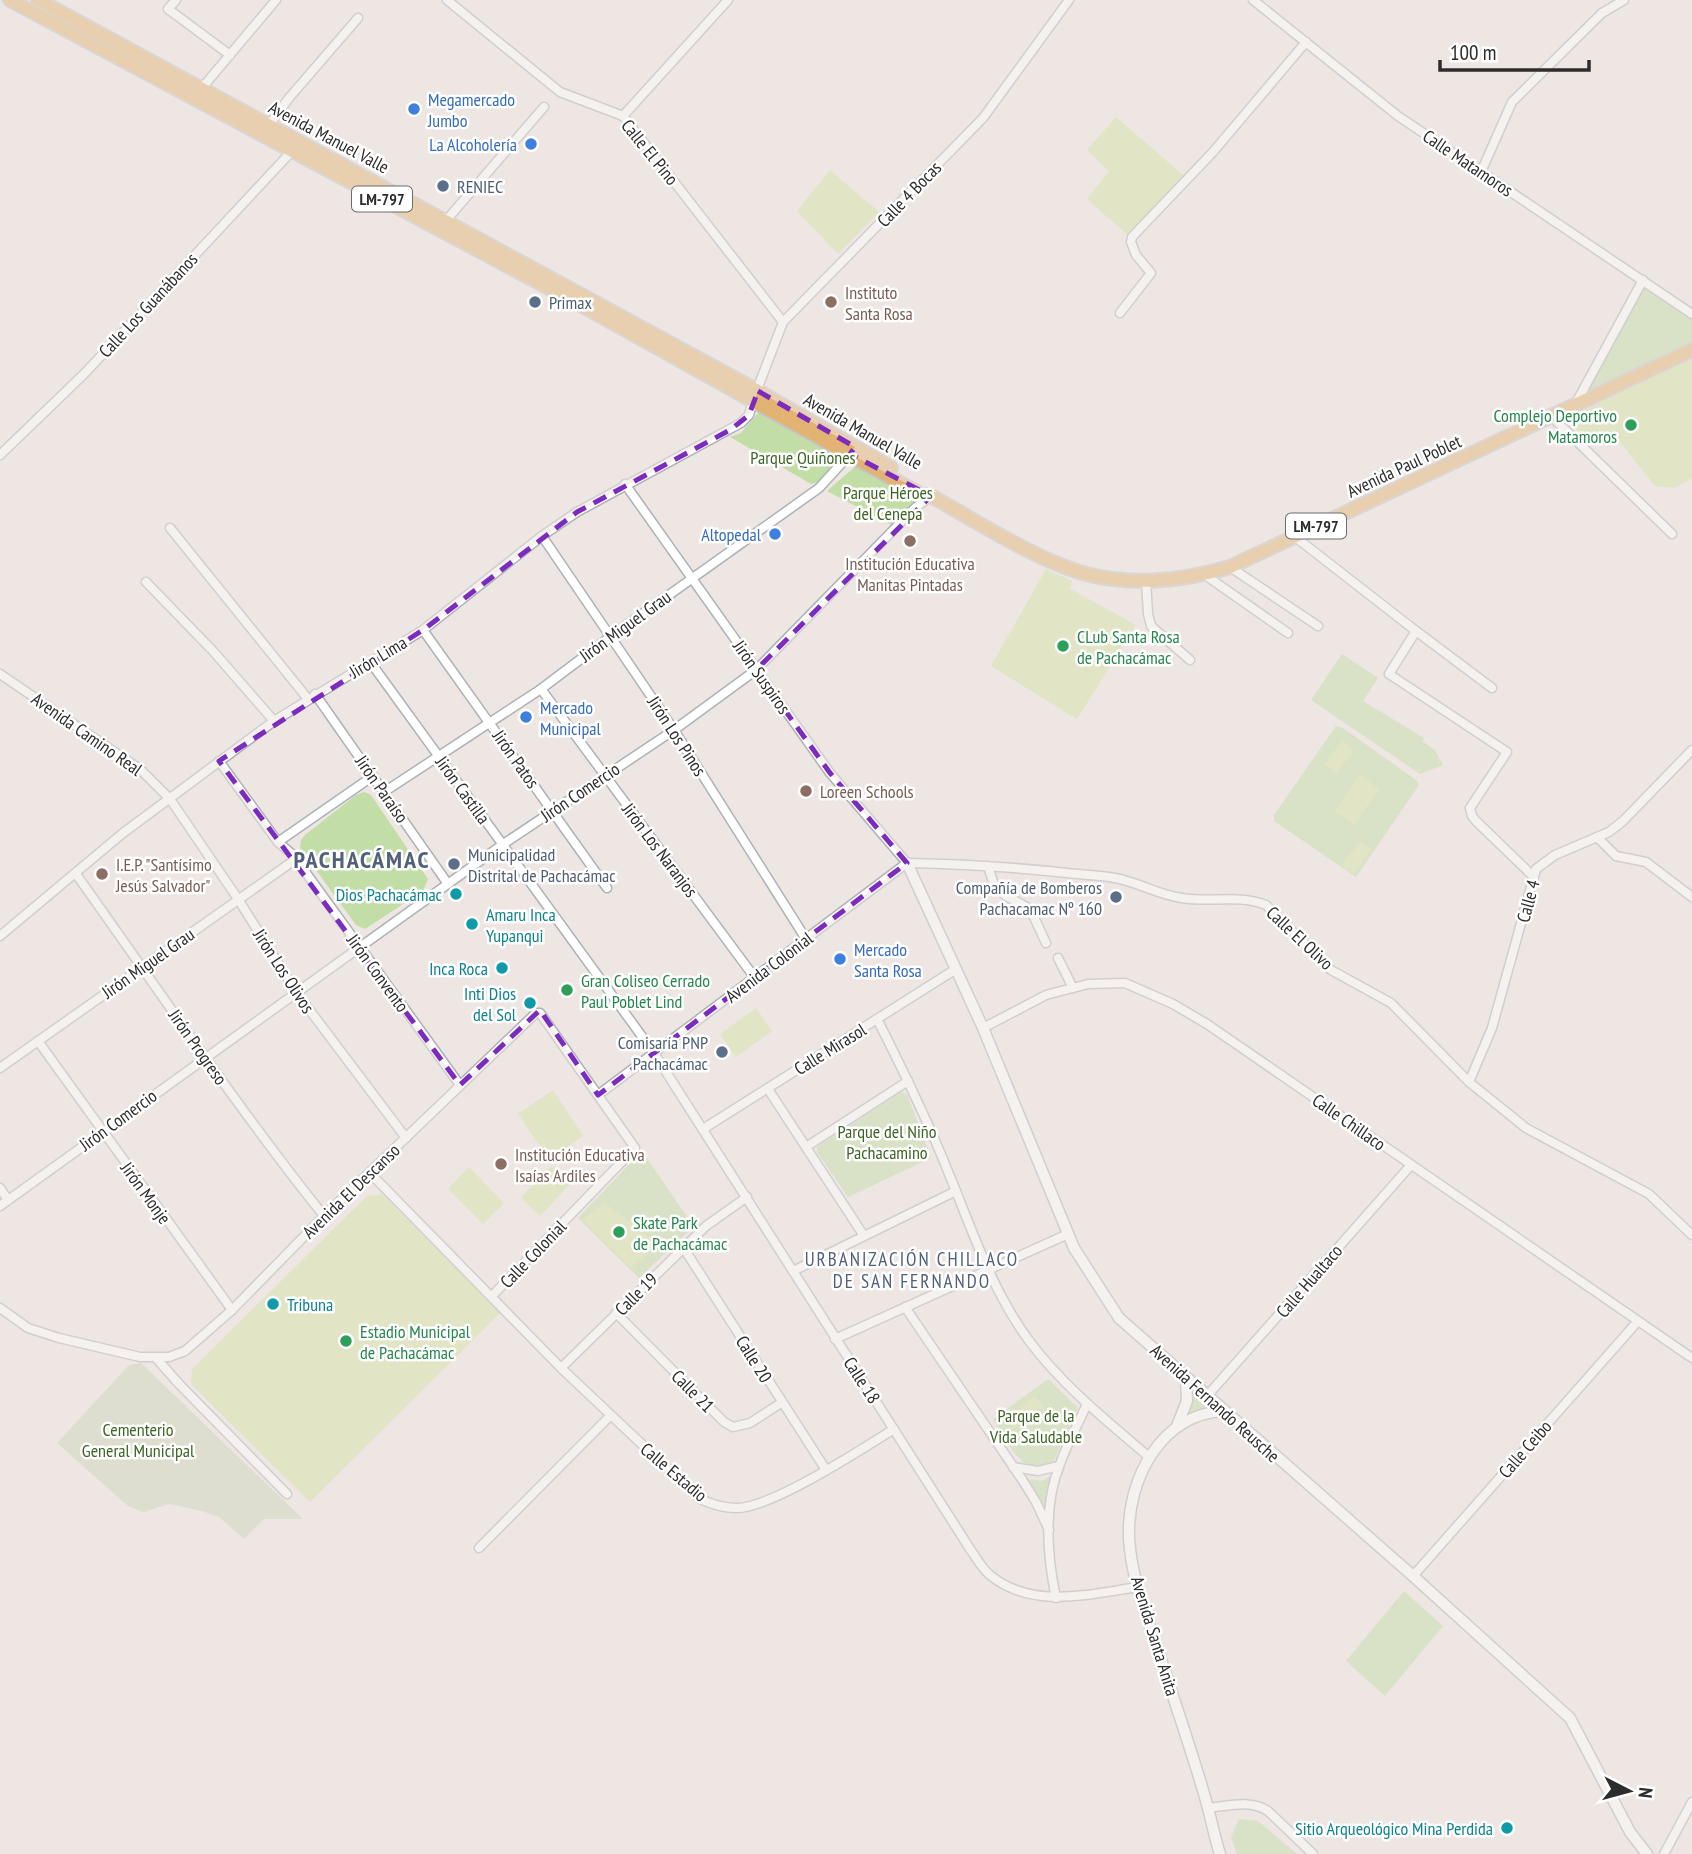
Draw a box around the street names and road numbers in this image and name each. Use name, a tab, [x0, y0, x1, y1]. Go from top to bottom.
street label: Avenida Manuel Valle	[265, 96, 393, 178]
street label: Calle El Pino	[616, 114, 684, 190]
street label: Calle Matamoros	[1418, 124, 1518, 202]
street label: Calle 4 Bocas	[872, 156, 946, 232]
road number: LM-797	[352, 186, 412, 211]
street label: Calle Los Guanábanos	[94, 248, 202, 362]
street label: Avenida Manuel Valle	[800, 388, 926, 474]
street label: Avenida Paul Poblet	[1343, 429, 1465, 503]
road number: LM-797	[1286, 513, 1346, 538]
street label: Jirón Miguel Grau	[574, 585, 675, 668]
street label: Jirón Lima	[344, 631, 411, 684]
street label: Jirón Suspiros	[728, 635, 796, 718]
street label: Avenida Camino Real	[27, 687, 148, 781]
street label: Jirón Los Pinos	[642, 691, 711, 780]
street label: Jirón Patos	[487, 724, 544, 793]
street label: Jirón Paraíso	[350, 750, 414, 827]
street label: Jirón Castilla	[430, 751, 495, 828]
street label: Jirón Comercio	[535, 757, 624, 827]
street label: Jirón Los Naranjos	[617, 798, 703, 902]
street label: Calle 4	[1511, 877, 1545, 925]
street label: Calle El Olivo	[1262, 901, 1338, 975]
street label: Jirón Miguel Grau	[96, 923, 199, 1004]
street label: Jirón Los Olivos	[248, 924, 320, 1017]
street label: Avenida Colonial	[721, 926, 818, 1007]
street label: Jirón Convento	[341, 929, 414, 1017]
street label: Jirón Progreso	[163, 1004, 233, 1089]
street label: Calle Mirasol	[790, 1018, 871, 1080]
street label: Jirón Comercio	[74, 1084, 161, 1156]
street label: Calle Chillaco	[1308, 1088, 1390, 1156]
street label: Avenida El Descanso	[297, 1138, 405, 1243]
street label: Jirón Monje	[115, 1157, 176, 1229]
street label: Calle Colonial	[495, 1215, 572, 1293]
street label: Calle Hualtaco	[1271, 1239, 1347, 1322]
street label: Calle 19	[610, 1268, 662, 1320]
street label: Calle 20	[731, 1331, 777, 1387]
street label: Avenida Fernando Reusche	[1146, 1339, 1284, 1467]
street label: Calle 18	[838, 1352, 886, 1408]
street label: Calle 21	[667, 1365, 719, 1417]
street label: Calle Ceibo	[1494, 1415, 1557, 1483]
street label: Calle Estadio	[636, 1437, 712, 1507]
street label: Avenida Santa Anita	[1126, 1573, 1184, 1699]

